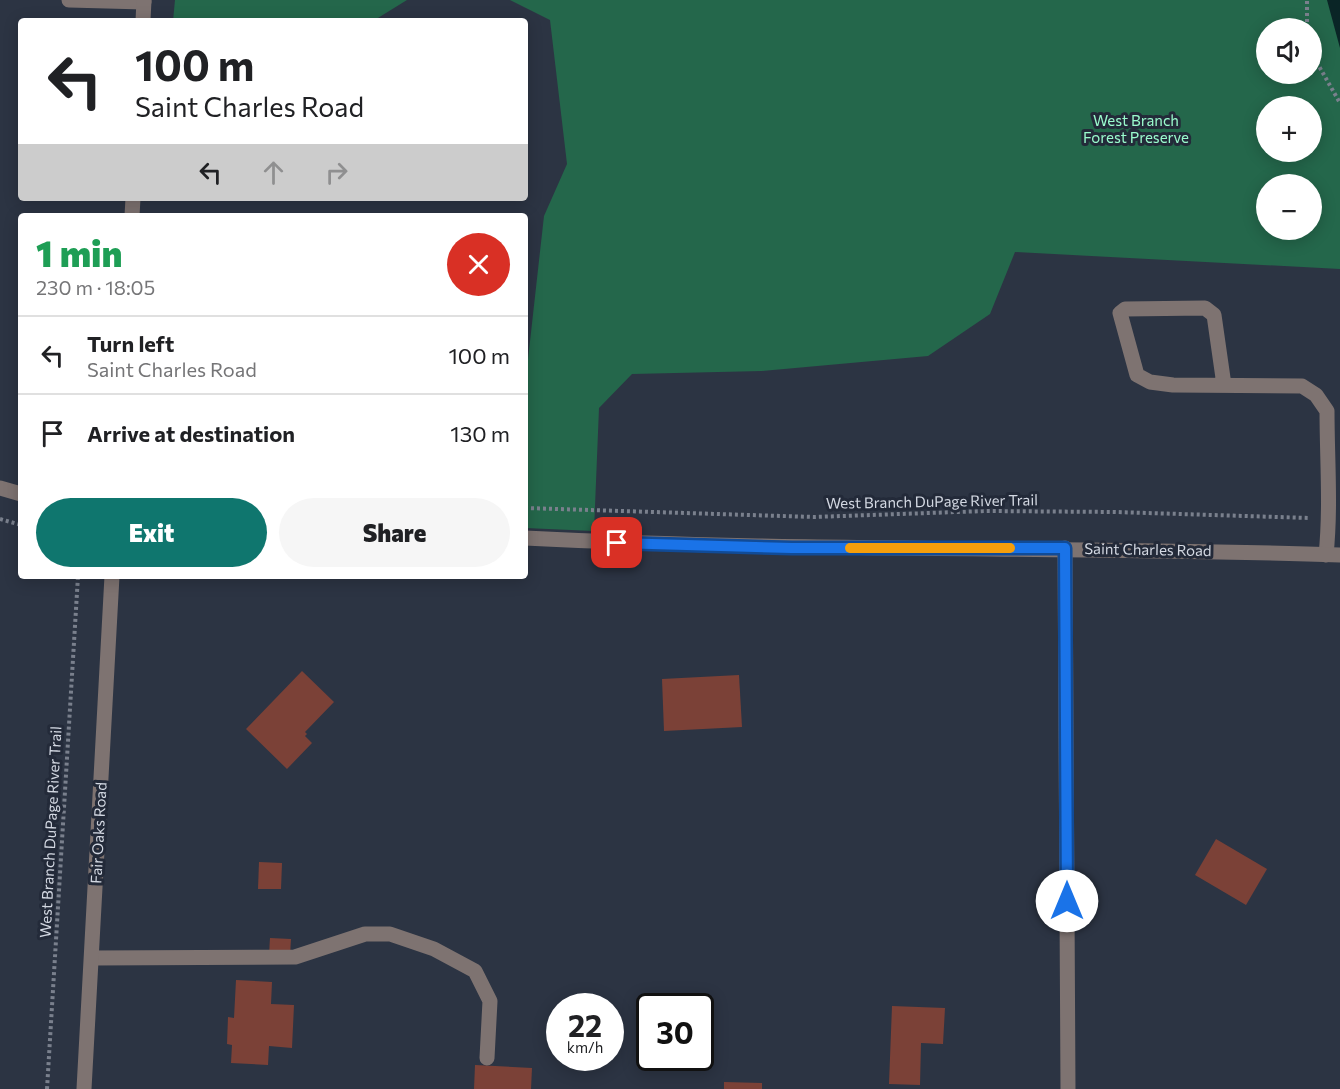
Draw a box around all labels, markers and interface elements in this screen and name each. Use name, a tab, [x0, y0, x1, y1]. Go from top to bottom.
map controls	[1256, 18, 1322, 240]
button: sound	[1256, 18, 1322, 84]
text: 100 m	[135, 38, 255, 90]
icon: left	[36, 42, 114, 120]
text: Saint Charles Road	[135, 90, 364, 123]
button: +	[1256, 96, 1322, 162]
park label: West Branch Forest Preserve	[1083, 111, 1189, 146]
icon: left	[194, 156, 227, 189]
icon: ahead	[257, 156, 290, 189]
icon: right	[320, 156, 353, 189]
button: −	[1256, 174, 1322, 240]
text: 1 min	[36, 230, 122, 274]
button: close	[447, 233, 510, 296]
text: 230 m · 18:05	[36, 275, 155, 299]
text: Turn left	[87, 330, 174, 357]
icon: left	[36, 339, 69, 372]
text: 100 m	[448, 342, 510, 369]
text: Saint Charles Road	[87, 357, 257, 381]
icon: arrive	[36, 417, 69, 450]
text: Arrive at destination	[87, 420, 295, 447]
text: 130 m	[450, 420, 510, 447]
street label: West Branch DuPage River Trail	[826, 490, 1038, 512]
button: Exit	[36, 498, 267, 567]
button: Share	[279, 498, 510, 567]
pin	[591, 517, 642, 568]
icon: arrive	[600, 526, 633, 559]
street label: Saint Charles Road	[1084, 539, 1212, 559]
street label: West Branch DuPage River Trail	[35, 726, 65, 938]
street label: Fair Oaks Road	[86, 782, 110, 884]
position arrow	[1035, 869, 1099, 933]
speed limit sign: 30	[636, 993, 714, 1071]
text: 22	[568, 1006, 602, 1043]
text: km/h	[567, 1038, 603, 1056]

